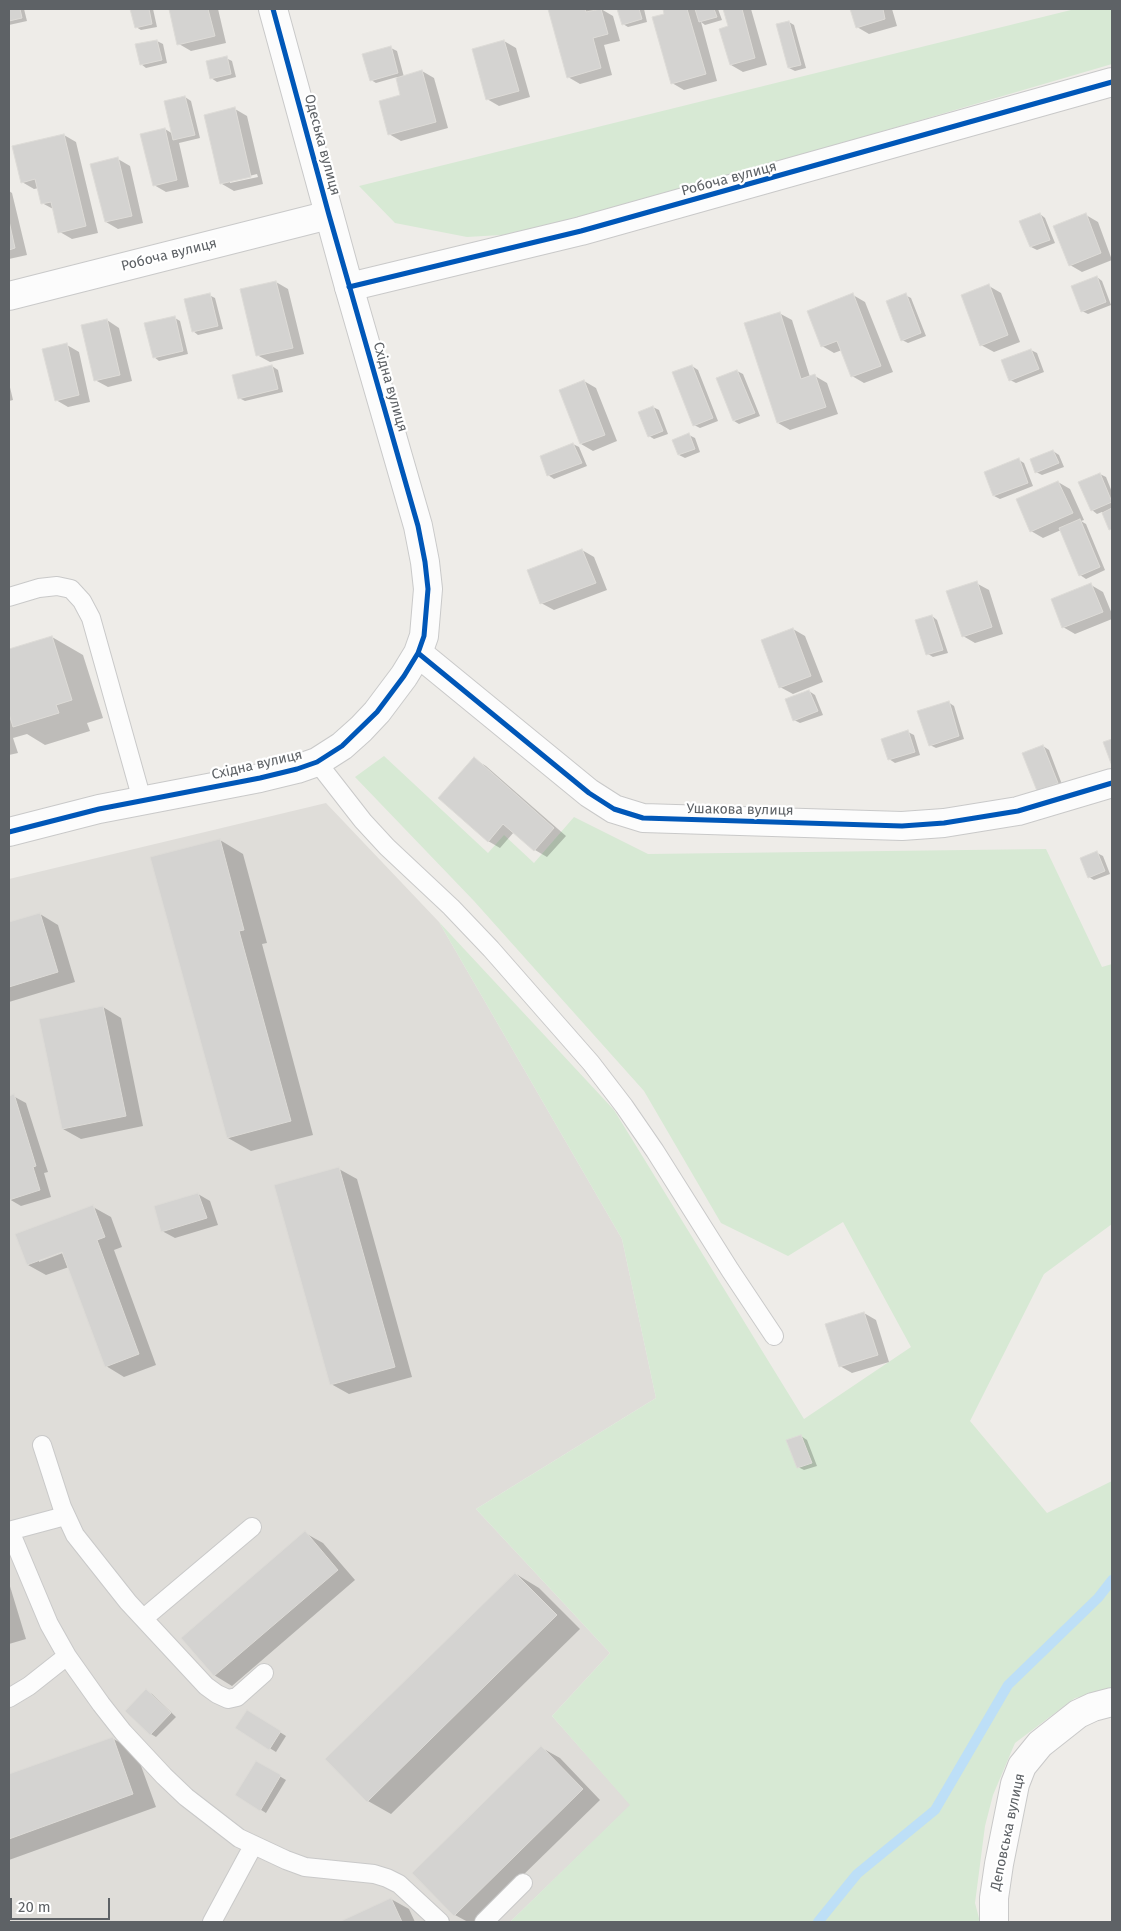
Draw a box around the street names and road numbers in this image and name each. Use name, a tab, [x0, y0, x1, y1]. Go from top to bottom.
street label: Одеська вулиця	[300, 93, 344, 197]
street label: Робоча вулиця	[679, 158, 779, 200]
street label: Робоча вулиця	[119, 235, 219, 275]
street label: Східна вулиця	[369, 340, 411, 434]
street label: Східна вулиця	[210, 746, 304, 784]
street label: Ушакова вулиця	[686, 801, 794, 819]
street label: Деповська вулиця	[987, 1772, 1029, 1892]

